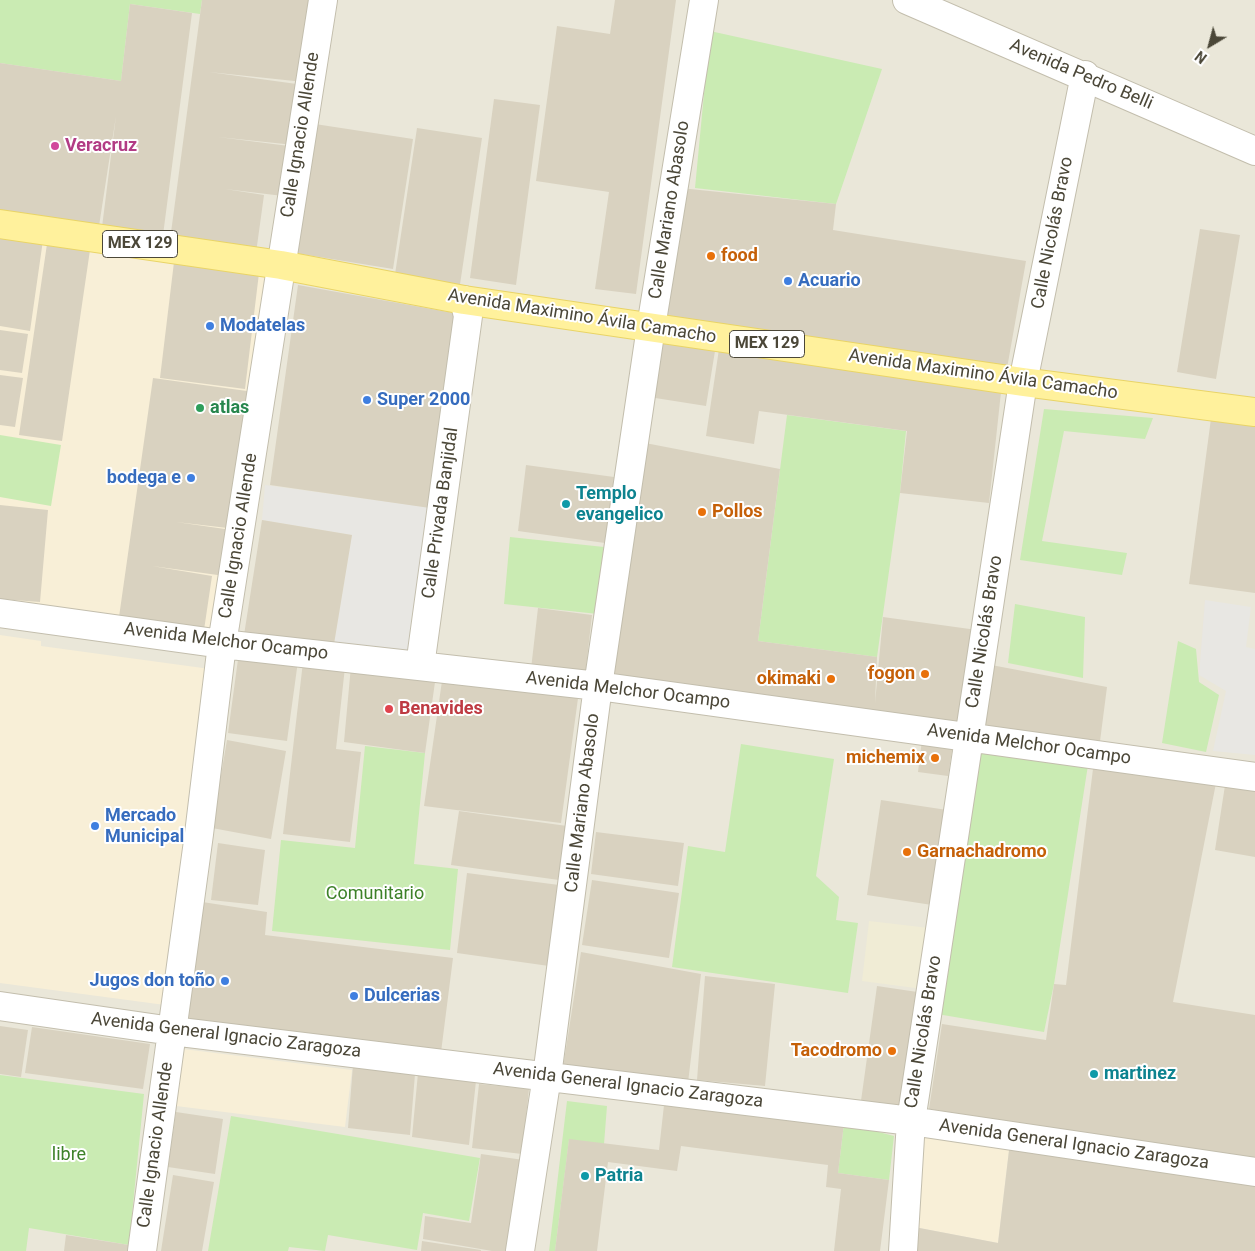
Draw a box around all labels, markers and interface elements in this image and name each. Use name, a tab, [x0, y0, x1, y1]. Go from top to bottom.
north arrow	[1185, 20, 1235, 70]
street label: Avenida Pedro Belli	[1006, 35, 1156, 115]
text: N	[1192, 48, 1210, 66]
street label: Calle Ignacio Allende	[277, 51, 325, 219]
street label: Calle Mariano Abasolo	[645, 119, 695, 301]
place label: Veracruz	[65, 135, 137, 157]
marker: Veracruz	[49, 140, 61, 152]
street label: Calle Nicolás Bravo	[1028, 155, 1078, 311]
road number: MEX 129	[102, 230, 178, 258]
place label: food	[721, 245, 758, 267]
marker: food	[705, 250, 717, 262]
place label: Acuario	[798, 270, 861, 292]
marker: Acuario	[782, 275, 794, 287]
street label: Avenida Maximino Ávila Camacho	[446, 285, 718, 349]
place label: Modatelas	[220, 315, 305, 337]
marker: Modatelas	[204, 320, 216, 332]
road number: MEX 129	[730, 330, 804, 358]
street label: Avenida Maximino Ávila Camacho	[847, 345, 1119, 405]
place label: Super 2000	[377, 389, 470, 411]
marker: Super 2000	[361, 394, 373, 406]
place label: atlas	[210, 397, 249, 419]
marker: atlas	[194, 402, 206, 414]
street label: Calle Privada Banjidal	[418, 426, 464, 600]
street label: Calle Ignacio Allende	[215, 452, 263, 620]
place label: bodega e	[107, 467, 181, 489]
marker: bodega e	[185, 472, 197, 484]
place label: Templo evangelico	[576, 483, 663, 526]
marker: Templo evangelico	[560, 498, 572, 510]
place label: Pollos	[712, 501, 763, 523]
marker: Pollos	[696, 506, 708, 518]
street label: Calle Nicolás Bravo	[962, 554, 1008, 710]
street label: Avenida Melchor Ocampo	[123, 619, 329, 665]
place label: fogon	[868, 663, 915, 685]
street label: Avenida Melchor Ocampo	[525, 668, 731, 714]
place label: okimaki	[757, 668, 821, 690]
marker: fogon	[919, 668, 931, 680]
marker: okimaki	[825, 673, 837, 685]
place label: Benavides	[399, 698, 483, 720]
marker: Benavides	[383, 703, 395, 715]
street label: Calle Mariano Abasolo	[561, 712, 605, 894]
street label: Avenida Melchor Ocampo	[926, 720, 1132, 770]
place label: michemix	[846, 747, 925, 769]
marker: michemix	[929, 752, 941, 764]
place label: Mercado Municipal	[105, 805, 184, 848]
marker: Mercado Municipal	[89, 820, 101, 832]
place label: Garnachadromo	[917, 841, 1047, 863]
marker: Garnachadromo	[901, 846, 913, 858]
park label: Comunitario	[326, 883, 424, 905]
street label: Calle Nicolás Bravo	[901, 954, 947, 1110]
place label: Jugos don toño	[90, 970, 215, 992]
marker: Jugos don toño	[219, 975, 231, 987]
place label: Dulcerias	[364, 985, 440, 1007]
marker: Dulcerias	[348, 990, 360, 1002]
street label: Avenida General Ignacio Zaragoza	[90, 1009, 362, 1063]
place label: Tacodromo	[791, 1040, 882, 1062]
marker: Tacodromo	[886, 1045, 898, 1057]
street label: Avenida General Ignacio Zaragoza	[492, 1059, 764, 1113]
street label: Calle Ignacio Allende	[134, 1061, 178, 1229]
place label: martinez	[1104, 1063, 1176, 1085]
marker: martinez	[1088, 1068, 1100, 1080]
street label: Avenida General Ignacio Zaragoza	[938, 1115, 1210, 1175]
park label: libre	[52, 1144, 86, 1166]
place label: Patria	[595, 1165, 643, 1187]
marker: Patria	[579, 1170, 591, 1182]

